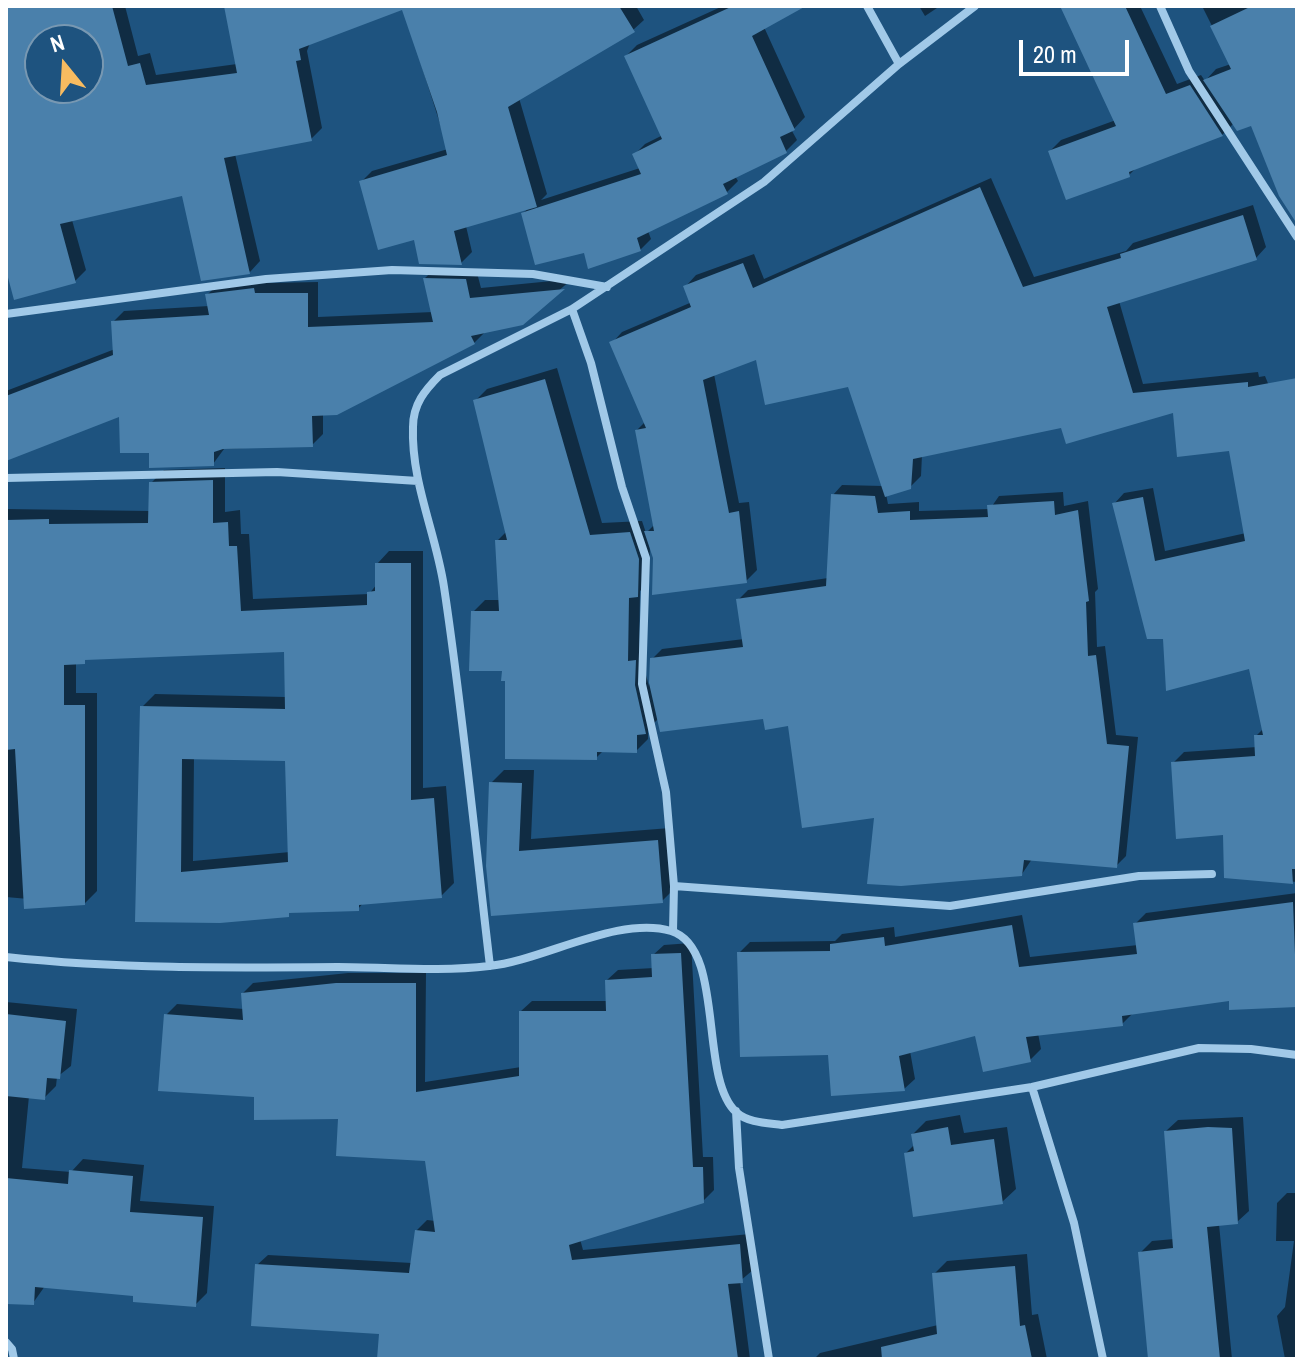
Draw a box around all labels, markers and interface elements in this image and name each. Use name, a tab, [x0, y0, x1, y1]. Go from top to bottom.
north arrow	[24, 24, 104, 104]
scale bar	[1023, 24, 1133, 74]
text: N	[46, 27, 68, 59]
text: 20 m	[1033, 38, 1077, 70]

